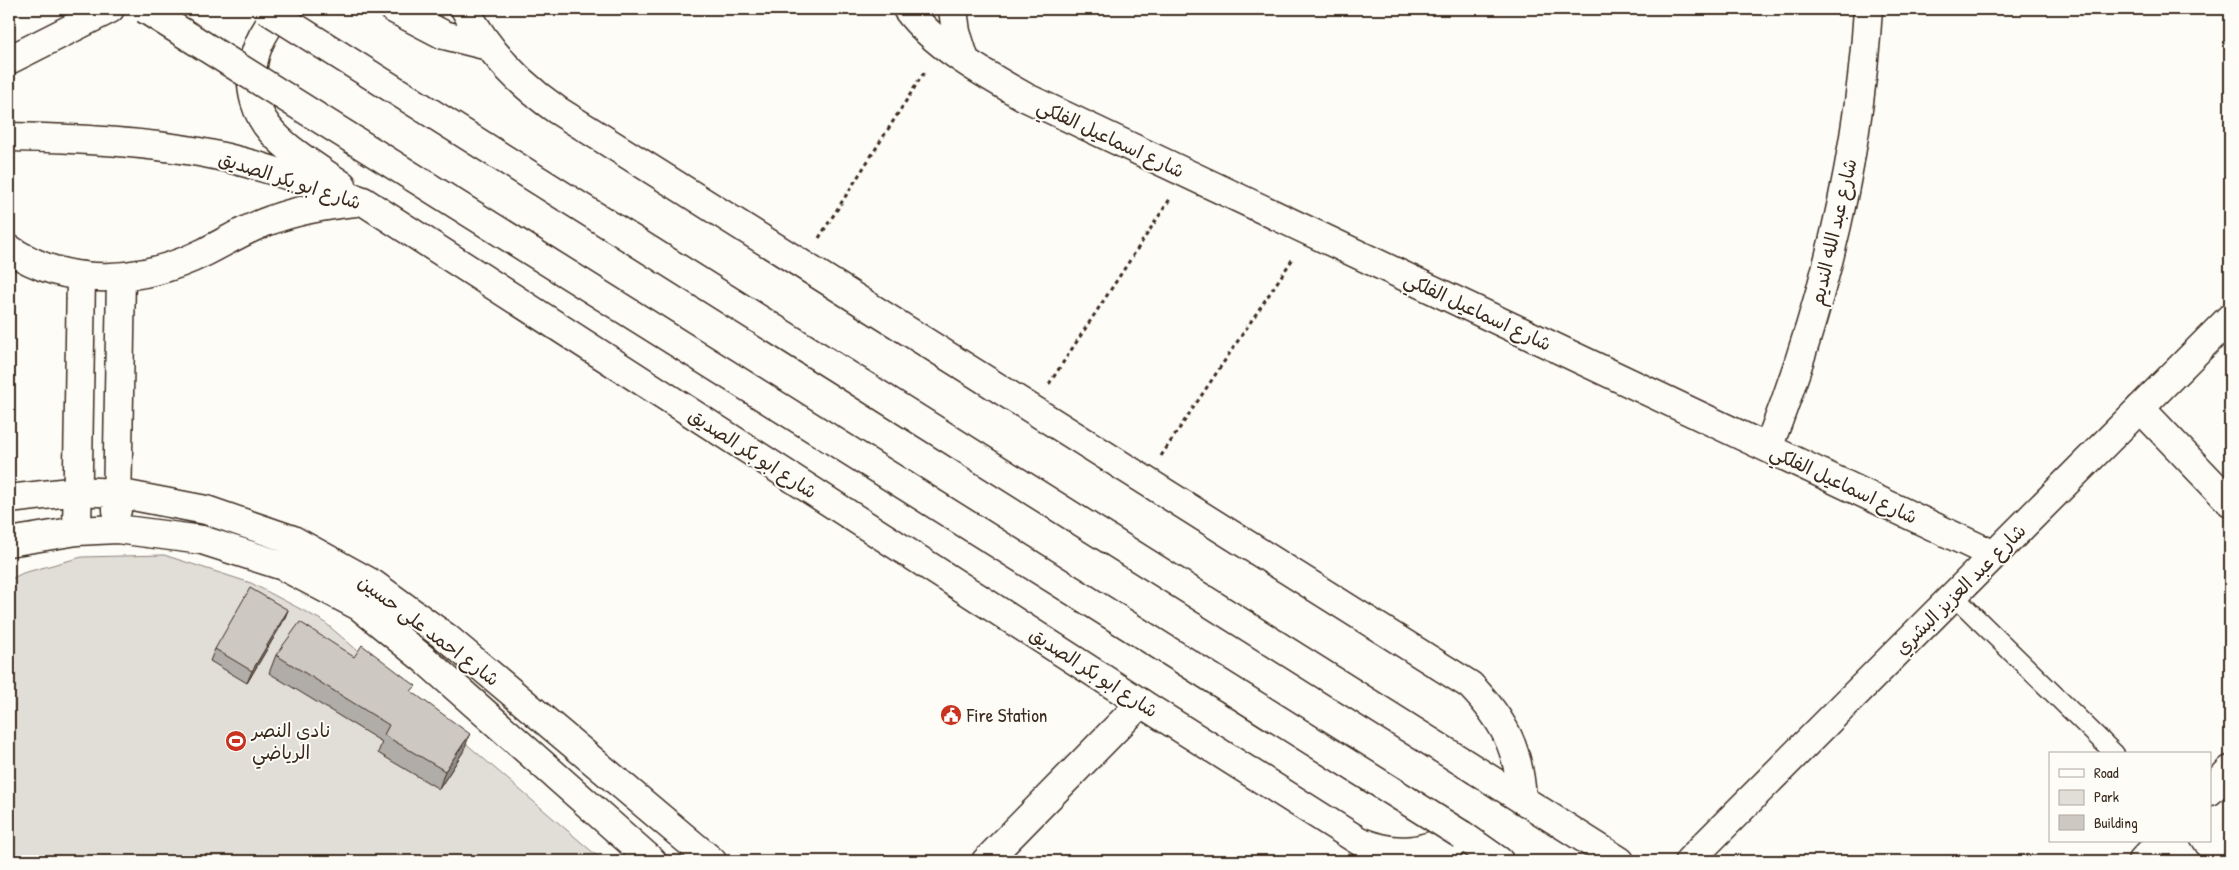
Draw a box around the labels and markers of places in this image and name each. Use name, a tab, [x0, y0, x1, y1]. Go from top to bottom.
place label: Fire Station	[966, 702, 1047, 728]
public building icon: Fire Station	[939, 703, 963, 727]
place label: نادي النصر الرياضي	[250, 717, 330, 769]
sports icon: نادي النصر الرياضي	[224, 729, 248, 753]

